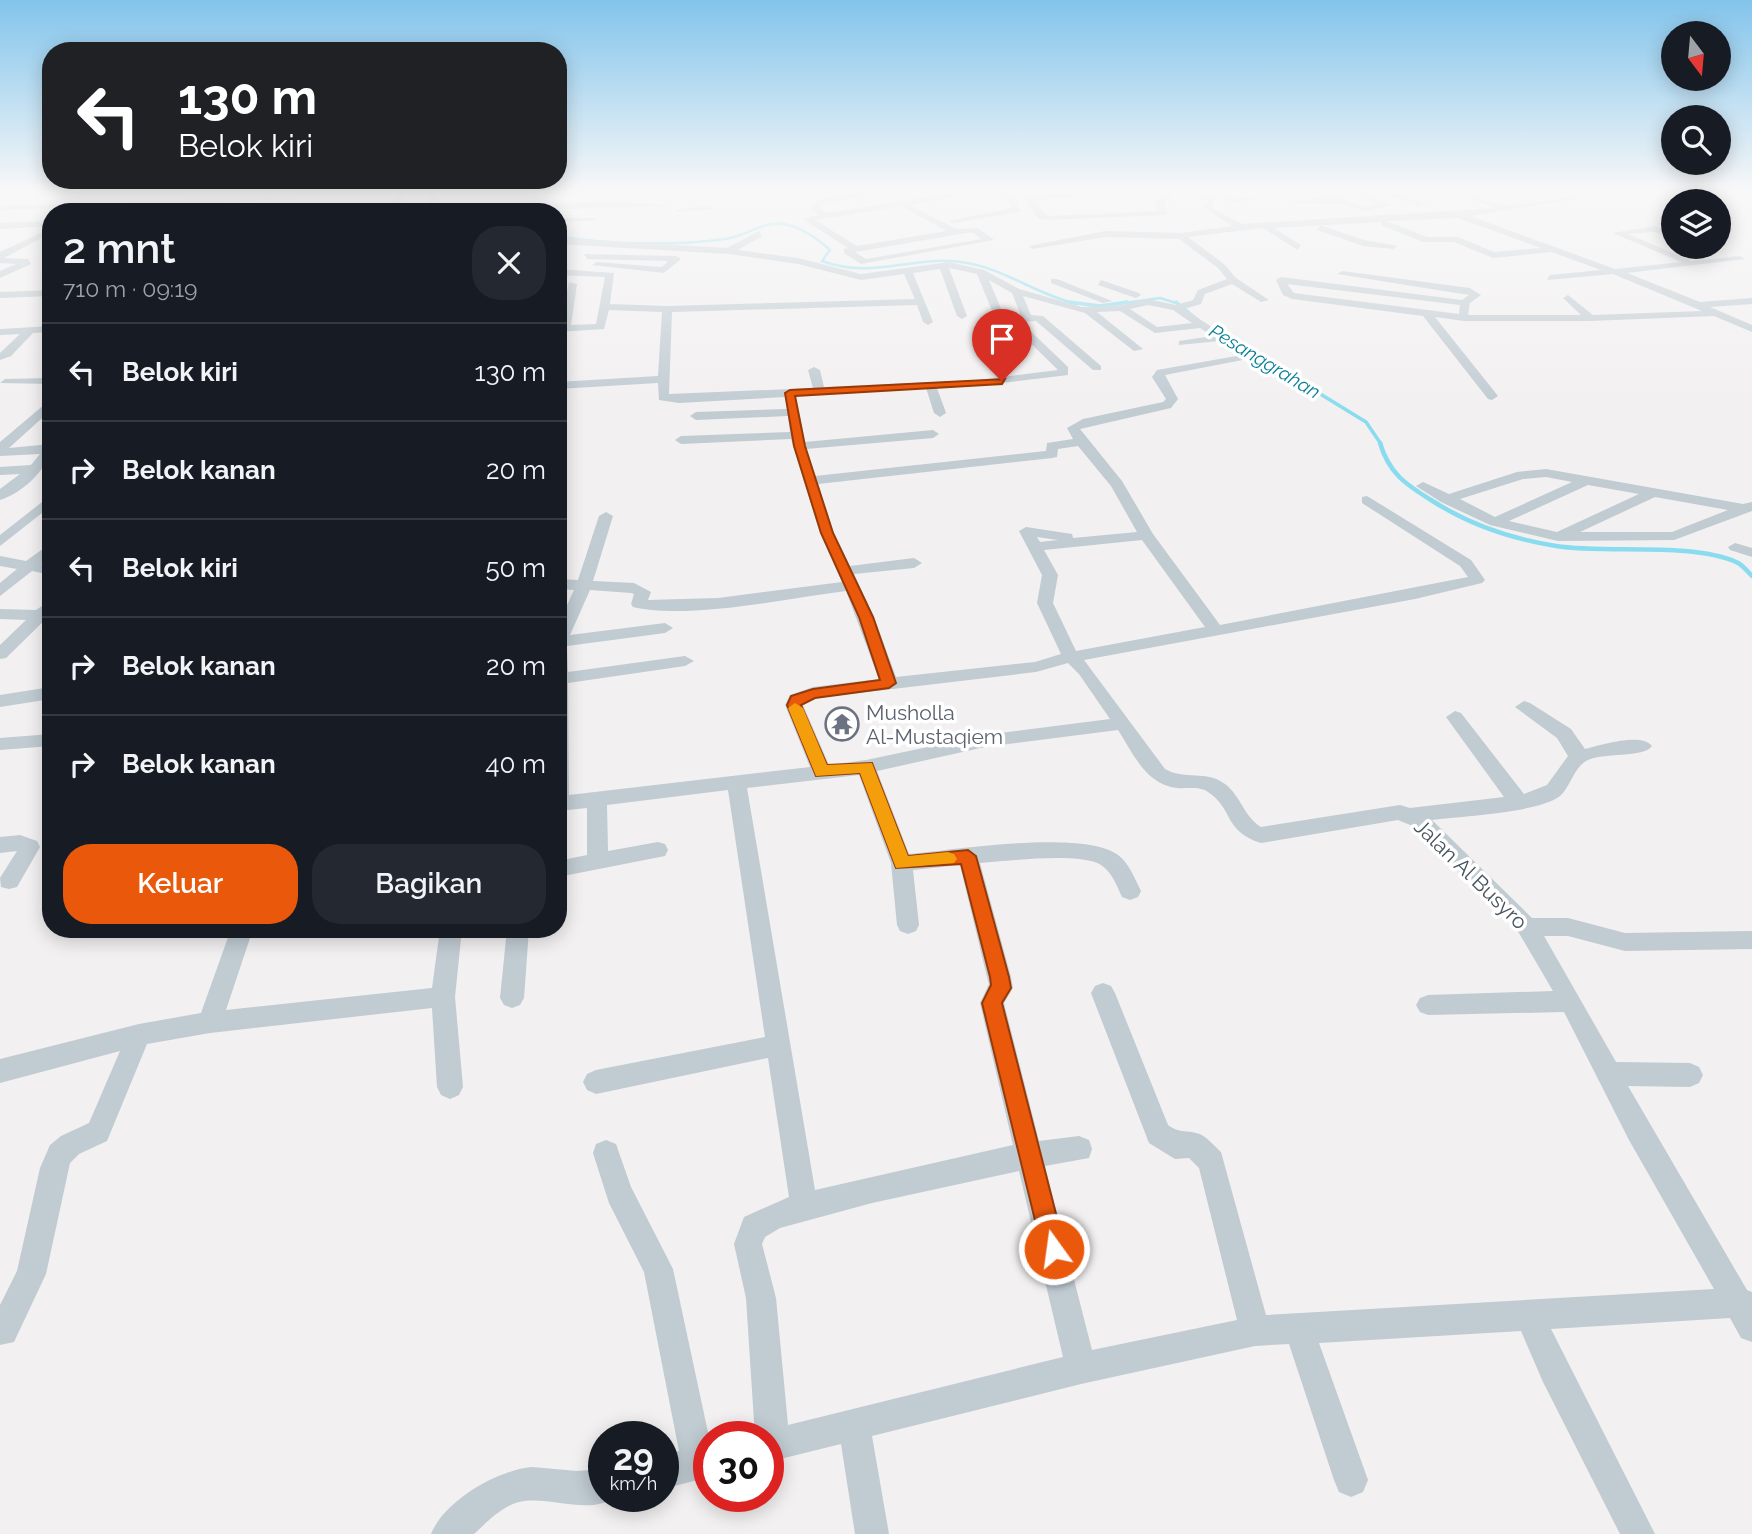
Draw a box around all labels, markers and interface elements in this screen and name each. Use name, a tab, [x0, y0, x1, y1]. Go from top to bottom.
north arrow	[1661, 21, 1731, 91]
map controls	[1661, 21, 1731, 259]
text: 130 m	[178, 68, 317, 125]
icon: left	[63, 70, 154, 161]
button: search	[1661, 105, 1731, 175]
text: Belok kiri	[178, 127, 313, 164]
button: layers	[1661, 189, 1731, 259]
text: 2 mnt	[63, 224, 176, 273]
button: close	[472, 226, 546, 300]
text: 710 m · 09:19	[63, 275, 198, 302]
pin	[972, 309, 1032, 381]
water label: Pesanggrahan	[1206, 319, 1324, 403]
icon: arrive	[983, 320, 1021, 358]
icon: left	[63, 353, 101, 391]
text: Belok kiri	[122, 357, 238, 387]
text: 130 m	[475, 357, 546, 387]
icon: right	[63, 451, 101, 489]
text: Belok kanan	[122, 455, 276, 485]
text: 20 m	[486, 455, 546, 485]
icon: left	[63, 549, 101, 587]
text: Belok kiri	[122, 553, 238, 583]
text: 50 m	[485, 553, 546, 583]
icon: right	[63, 647, 101, 685]
text: Belok kanan	[122, 651, 276, 681]
text: 20 m	[486, 651, 546, 681]
place label: Musholla Al-Mustaqiem	[866, 700, 1003, 749]
temple icon: Musholla Al-Mustaqiem	[823, 705, 861, 743]
icon: right	[63, 745, 101, 783]
text: Belok kanan	[122, 749, 276, 779]
text: 40 m	[485, 749, 546, 779]
street label: Jalan Al Busyro	[1409, 814, 1533, 934]
button: Keluar	[63, 844, 298, 924]
button: Bagikan	[312, 844, 546, 924]
position arrow	[1017, 1212, 1091, 1286]
speed limit sign: 30	[693, 1421, 784, 1512]
text: 29	[613, 1437, 654, 1478]
text: km/h	[610, 1473, 657, 1494]

